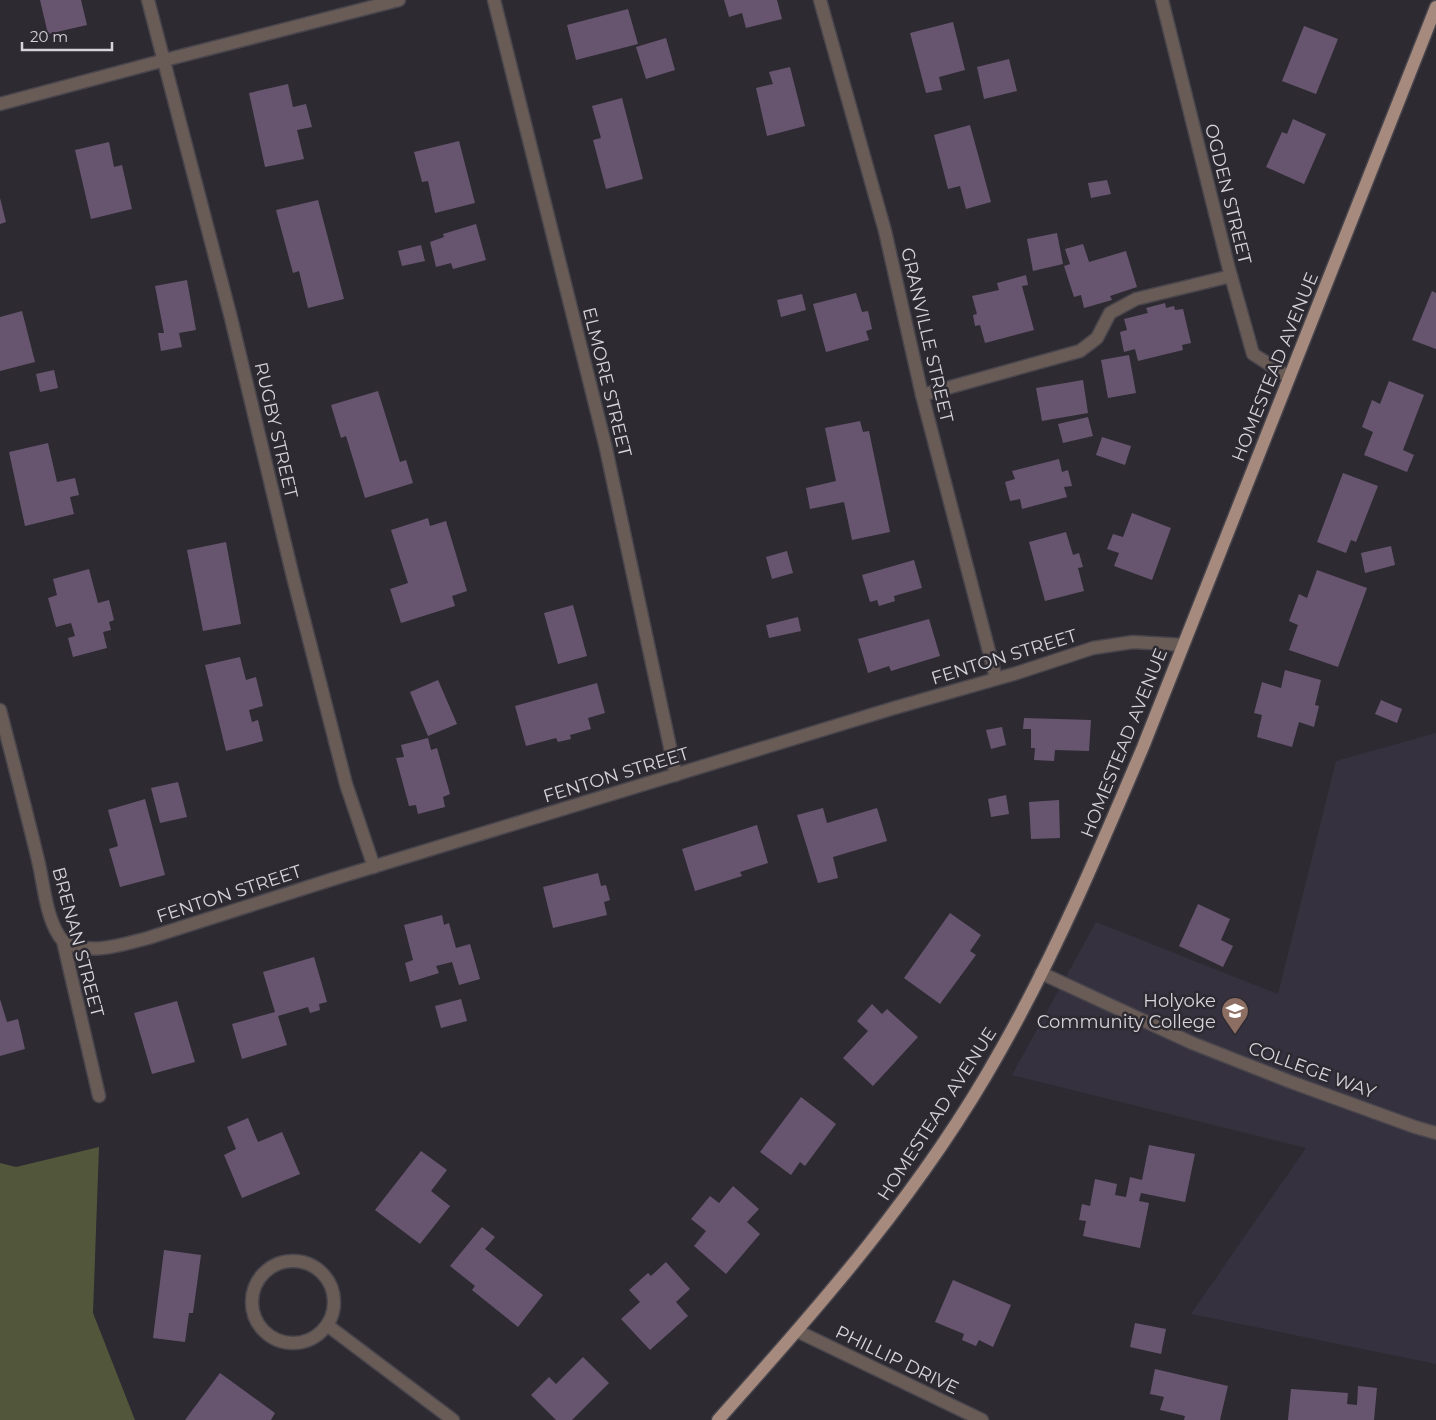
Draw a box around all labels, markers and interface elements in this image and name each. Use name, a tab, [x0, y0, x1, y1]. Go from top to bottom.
scale bar	[22, 20, 112, 52]
text: 20 m	[30, 27, 68, 46]
street label: OGDEN STREET	[1200, 122, 1256, 267]
street label: GRANVILLE STREET	[896, 246, 958, 425]
street label: HOMESTEAD AVENUE	[1227, 269, 1323, 465]
street label: ELMORE STREET	[578, 305, 636, 460]
street label: RUGBY STREET	[250, 360, 302, 501]
street label: FENTON STREET	[928, 624, 1080, 690]
street label: HOMESTEAD AVENUE	[1076, 645, 1172, 841]
street label: FENTON STREET	[540, 742, 692, 808]
street label: FENTON STREET	[154, 860, 305, 928]
street label: BRENAN STREET	[47, 865, 109, 1020]
place label: Holyoke Community College	[1037, 990, 1216, 1033]
school or university icon: Holyoke Community College	[1220, 996, 1250, 1035]
street label: HOMESTEAD AVENUE	[873, 1023, 1001, 1205]
street label: COLLEGE WAY	[1245, 1037, 1379, 1103]
street label: PHILLIP DRIVE	[832, 1321, 962, 1399]

